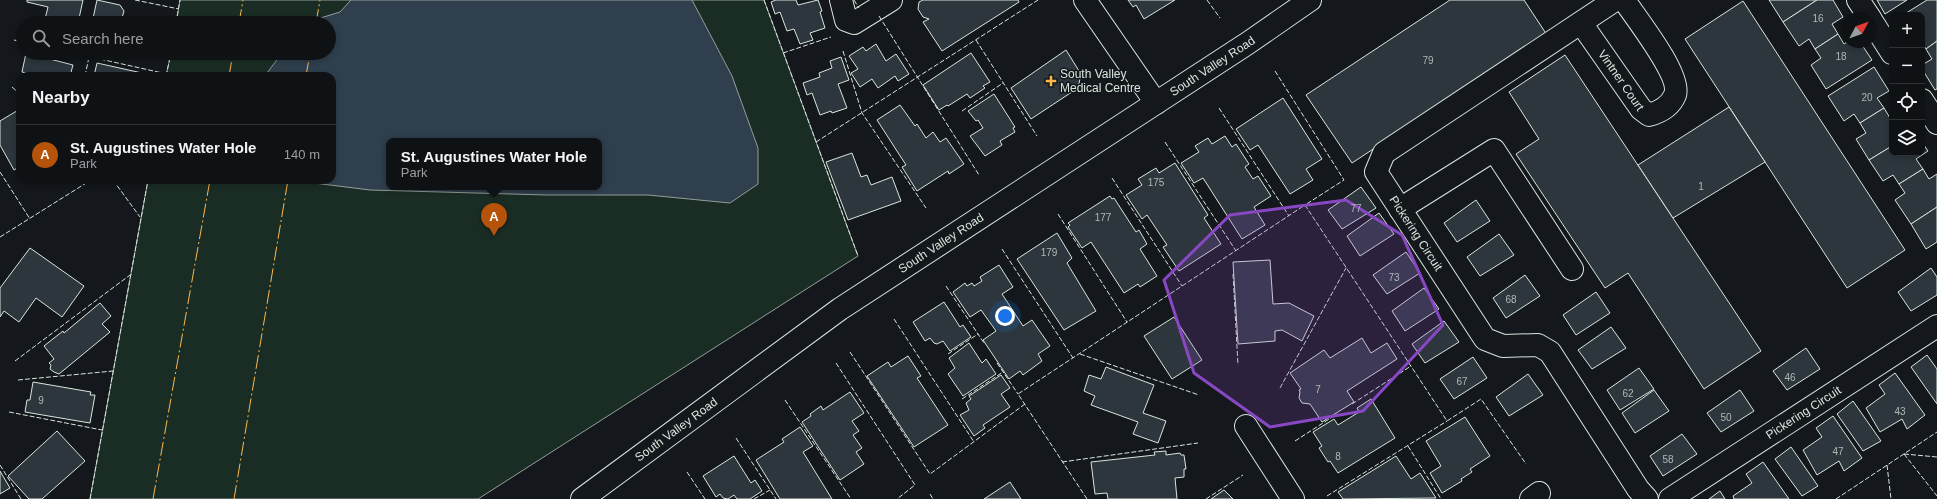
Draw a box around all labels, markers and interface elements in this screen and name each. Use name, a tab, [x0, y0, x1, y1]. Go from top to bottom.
north arrow	[1841, 12, 1877, 48]
map controls	[1889, 12, 1925, 156]
button: +	[1889, 12, 1925, 48]
house number: 16	[1812, 13, 1824, 24]
search box	[16, 16, 336, 60]
icon: search	[30, 27, 52, 49]
text: Search here	[62, 30, 144, 47]
street label: South Valley Road	[1167, 33, 1258, 99]
street label: Vintner Court	[1595, 47, 1647, 114]
button: −	[1889, 48, 1925, 84]
house number: 18	[1835, 51, 1847, 62]
house number: 79	[1422, 55, 1434, 66]
place label: South Valley Medical Centre	[1060, 67, 1141, 95]
marker: South Valley Medical Centre	[1045, 75, 1057, 87]
button: locate	[1889, 84, 1925, 120]
text: Nearby	[32, 88, 90, 107]
house number: 20	[1861, 92, 1873, 103]
button: layers	[1889, 120, 1925, 156]
popup	[386, 138, 602, 190]
text: St. Augustines Water Hole	[70, 139, 256, 156]
text: A	[40, 147, 50, 162]
text: 140 m	[284, 147, 320, 162]
text: St. Augustines Water Hole	[401, 148, 587, 165]
text: Park	[70, 156, 97, 171]
text: Park	[401, 165, 428, 180]
house number: 175	[1148, 177, 1165, 188]
house number: 1	[1698, 181, 1704, 192]
street label: Pickering Circuit	[1386, 193, 1446, 274]
pin: A	[481, 203, 507, 236]
house number: 77	[1350, 203, 1362, 214]
street label: South Valley Road	[896, 210, 986, 276]
house number: 177	[1095, 212, 1112, 223]
house number: 179	[1041, 247, 1058, 258]
house number: 73	[1388, 272, 1400, 283]
house number: 68	[1505, 294, 1517, 305]
your location	[995, 306, 1015, 326]
house number: 46	[1784, 372, 1796, 383]
house number: 67	[1456, 376, 1468, 387]
street label: Pickering Circuit	[1763, 383, 1844, 442]
house number: 7	[1315, 384, 1321, 395]
house number: 62	[1622, 388, 1634, 399]
house number: 9	[38, 395, 44, 406]
street label: South Valley Road	[632, 395, 720, 465]
house number: 43	[1894, 406, 1906, 417]
house number: 50	[1720, 412, 1732, 423]
house number: 47	[1832, 446, 1844, 457]
house number: 8	[1335, 451, 1341, 462]
house number: 58	[1662, 454, 1674, 465]

